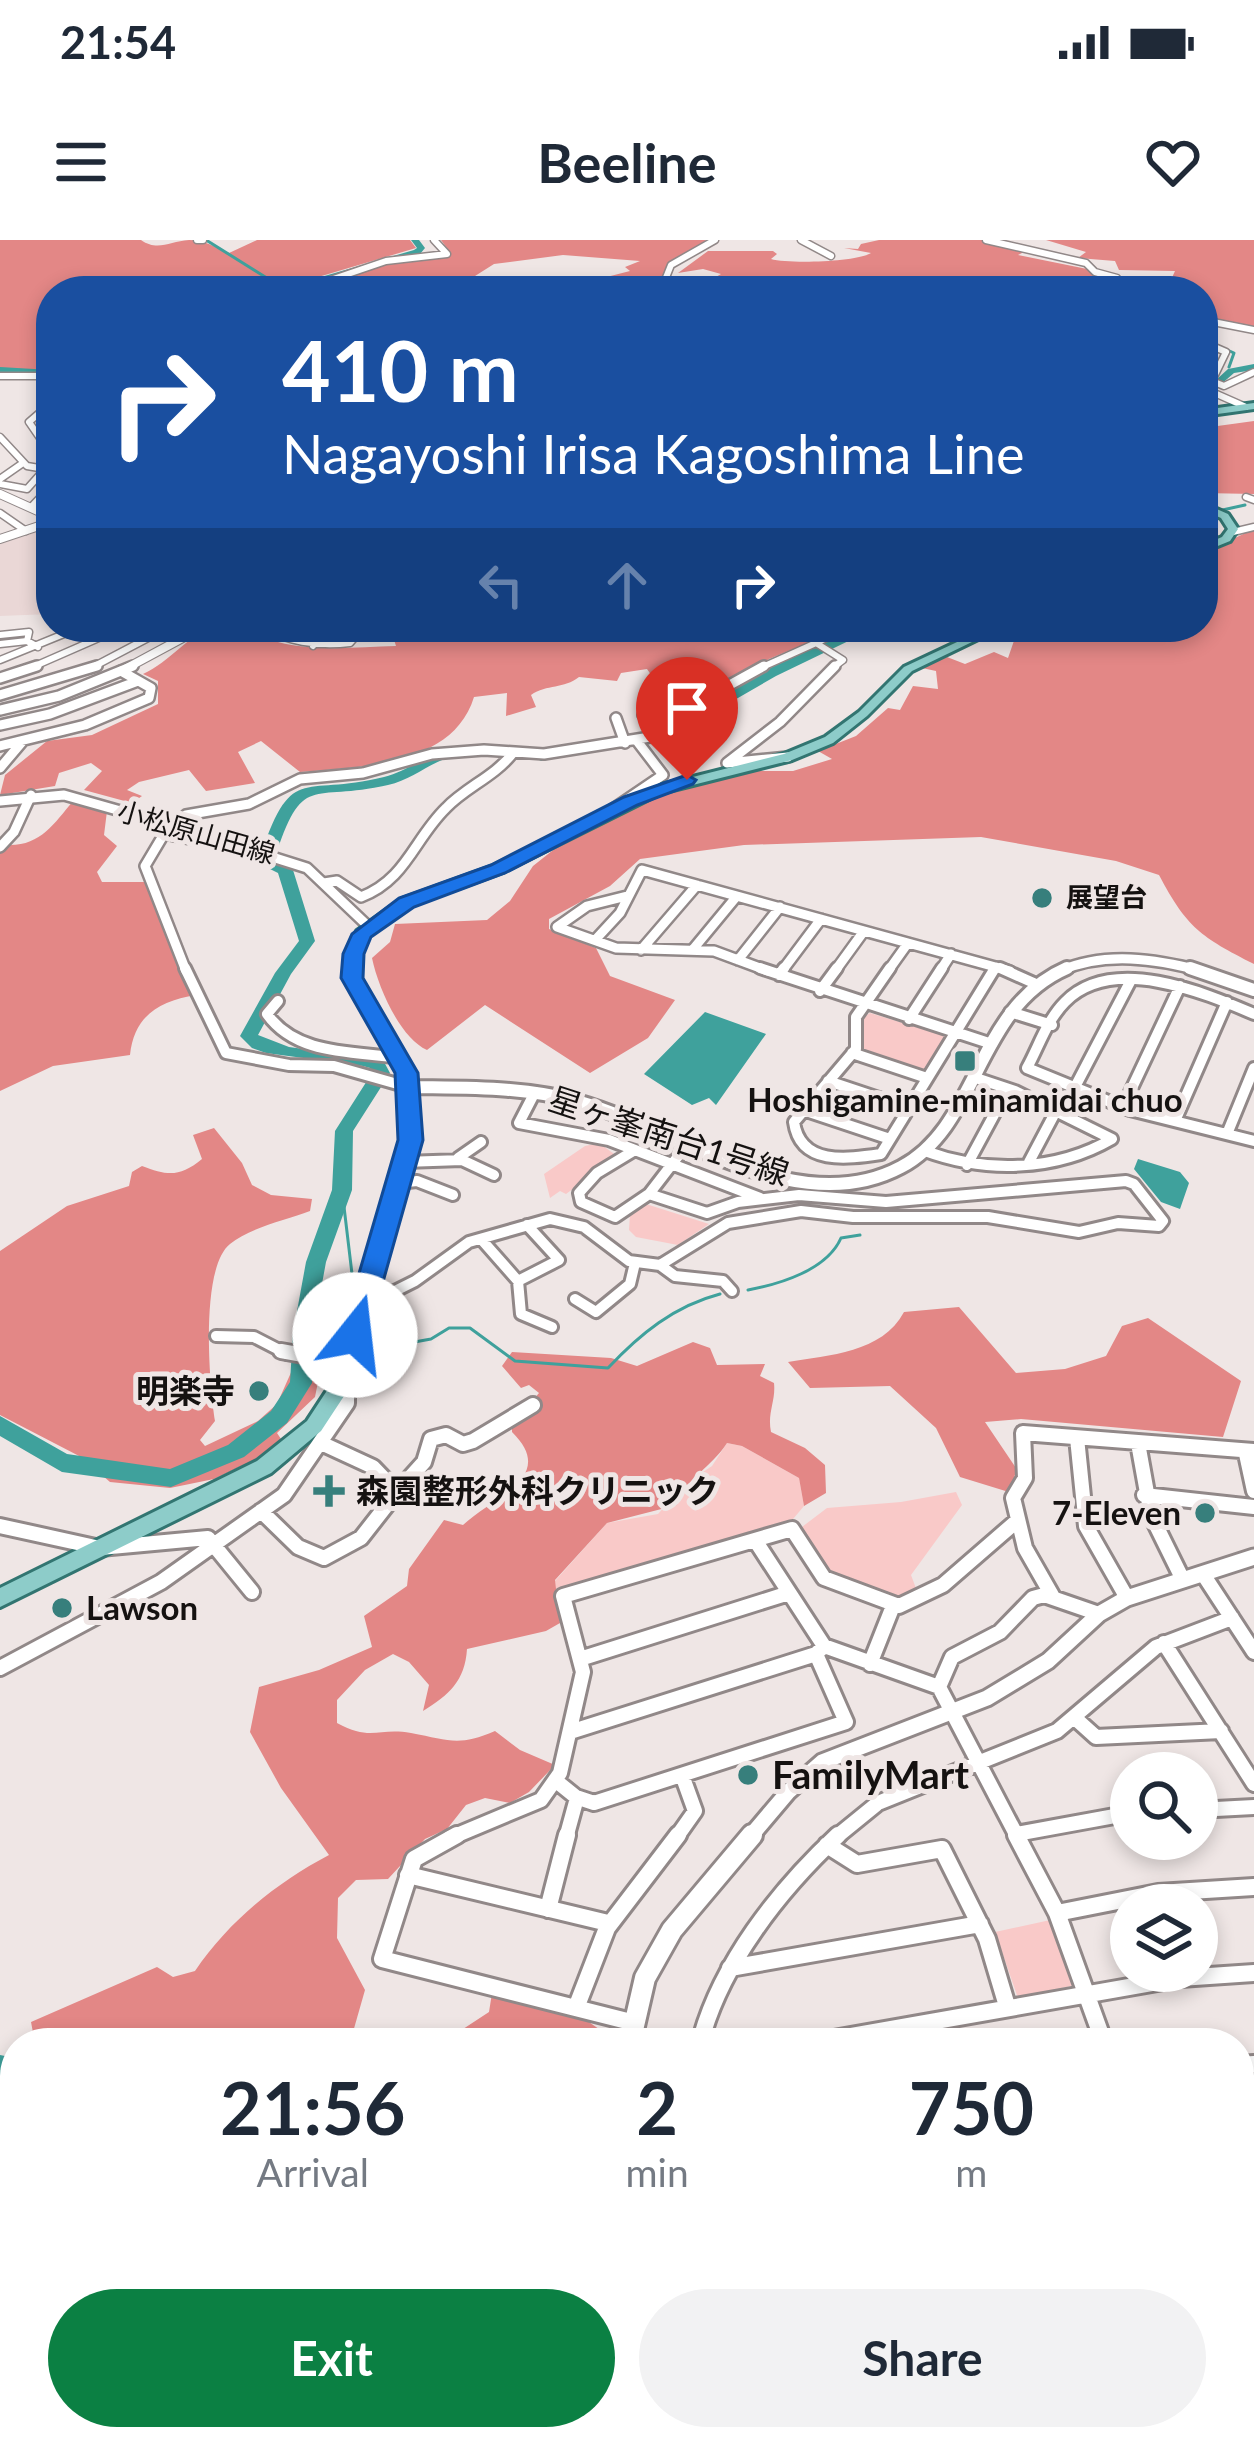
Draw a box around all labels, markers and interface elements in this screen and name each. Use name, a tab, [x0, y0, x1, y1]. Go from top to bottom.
text: 21:54	[60, 15, 176, 69]
icon: menu	[48, 129, 114, 195]
icon: heart	[1140, 129, 1206, 195]
text: Beeline	[537, 130, 717, 195]
text: 410 m	[282, 319, 519, 420]
icon: right	[84, 324, 240, 480]
text: Nagayoshi Irisa Kagoshima Line	[282, 421, 1025, 486]
icon: left	[468, 552, 534, 618]
icon: ahead	[594, 552, 660, 618]
icon: right	[720, 552, 786, 618]
pin	[636, 657, 738, 780]
icon: arrive	[654, 675, 720, 741]
street label: 小松原山田線	[114, 793, 279, 870]
place label: 展望台	[1066, 880, 1147, 913]
marker: 展望台	[1029, 885, 1055, 911]
marker: Hoshigamine-minamidai chuo	[952, 1048, 978, 1074]
street label: 星ヶ峯南台1号線	[544, 1077, 794, 1193]
place label: Hoshigamine-minamidai chuo	[747, 1079, 1183, 1119]
position arrow	[292, 1272, 418, 1398]
place label: 明楽寺	[136, 1370, 235, 1410]
marker: 明楽寺	[246, 1378, 272, 1404]
place label: 森園整形外科クリニック	[356, 1470, 719, 1510]
marker: 森園整形外科クリニック	[313, 1475, 345, 1507]
place label: 7-Eleven	[1052, 1492, 1181, 1532]
marker: 7-Eleven	[1192, 1500, 1218, 1526]
place label: Lawson	[86, 1587, 198, 1627]
marker: Lawson	[49, 1595, 75, 1621]
place label: FamilyMart	[772, 1751, 969, 1797]
map controls	[1110, 1752, 1218, 1992]
button: search	[1110, 1752, 1218, 1860]
marker: FamilyMart	[735, 1762, 761, 1788]
button: layers	[1110, 1884, 1218, 1992]
text: 21:56	[220, 2064, 406, 2150]
text: 2	[636, 2064, 678, 2150]
text: 750	[909, 2064, 1034, 2150]
text: Arrival	[257, 2149, 369, 2195]
text: min	[626, 2149, 689, 2195]
text: m	[955, 2149, 987, 2195]
button: Exit	[48, 2289, 615, 2427]
button: Share	[639, 2289, 1206, 2427]

